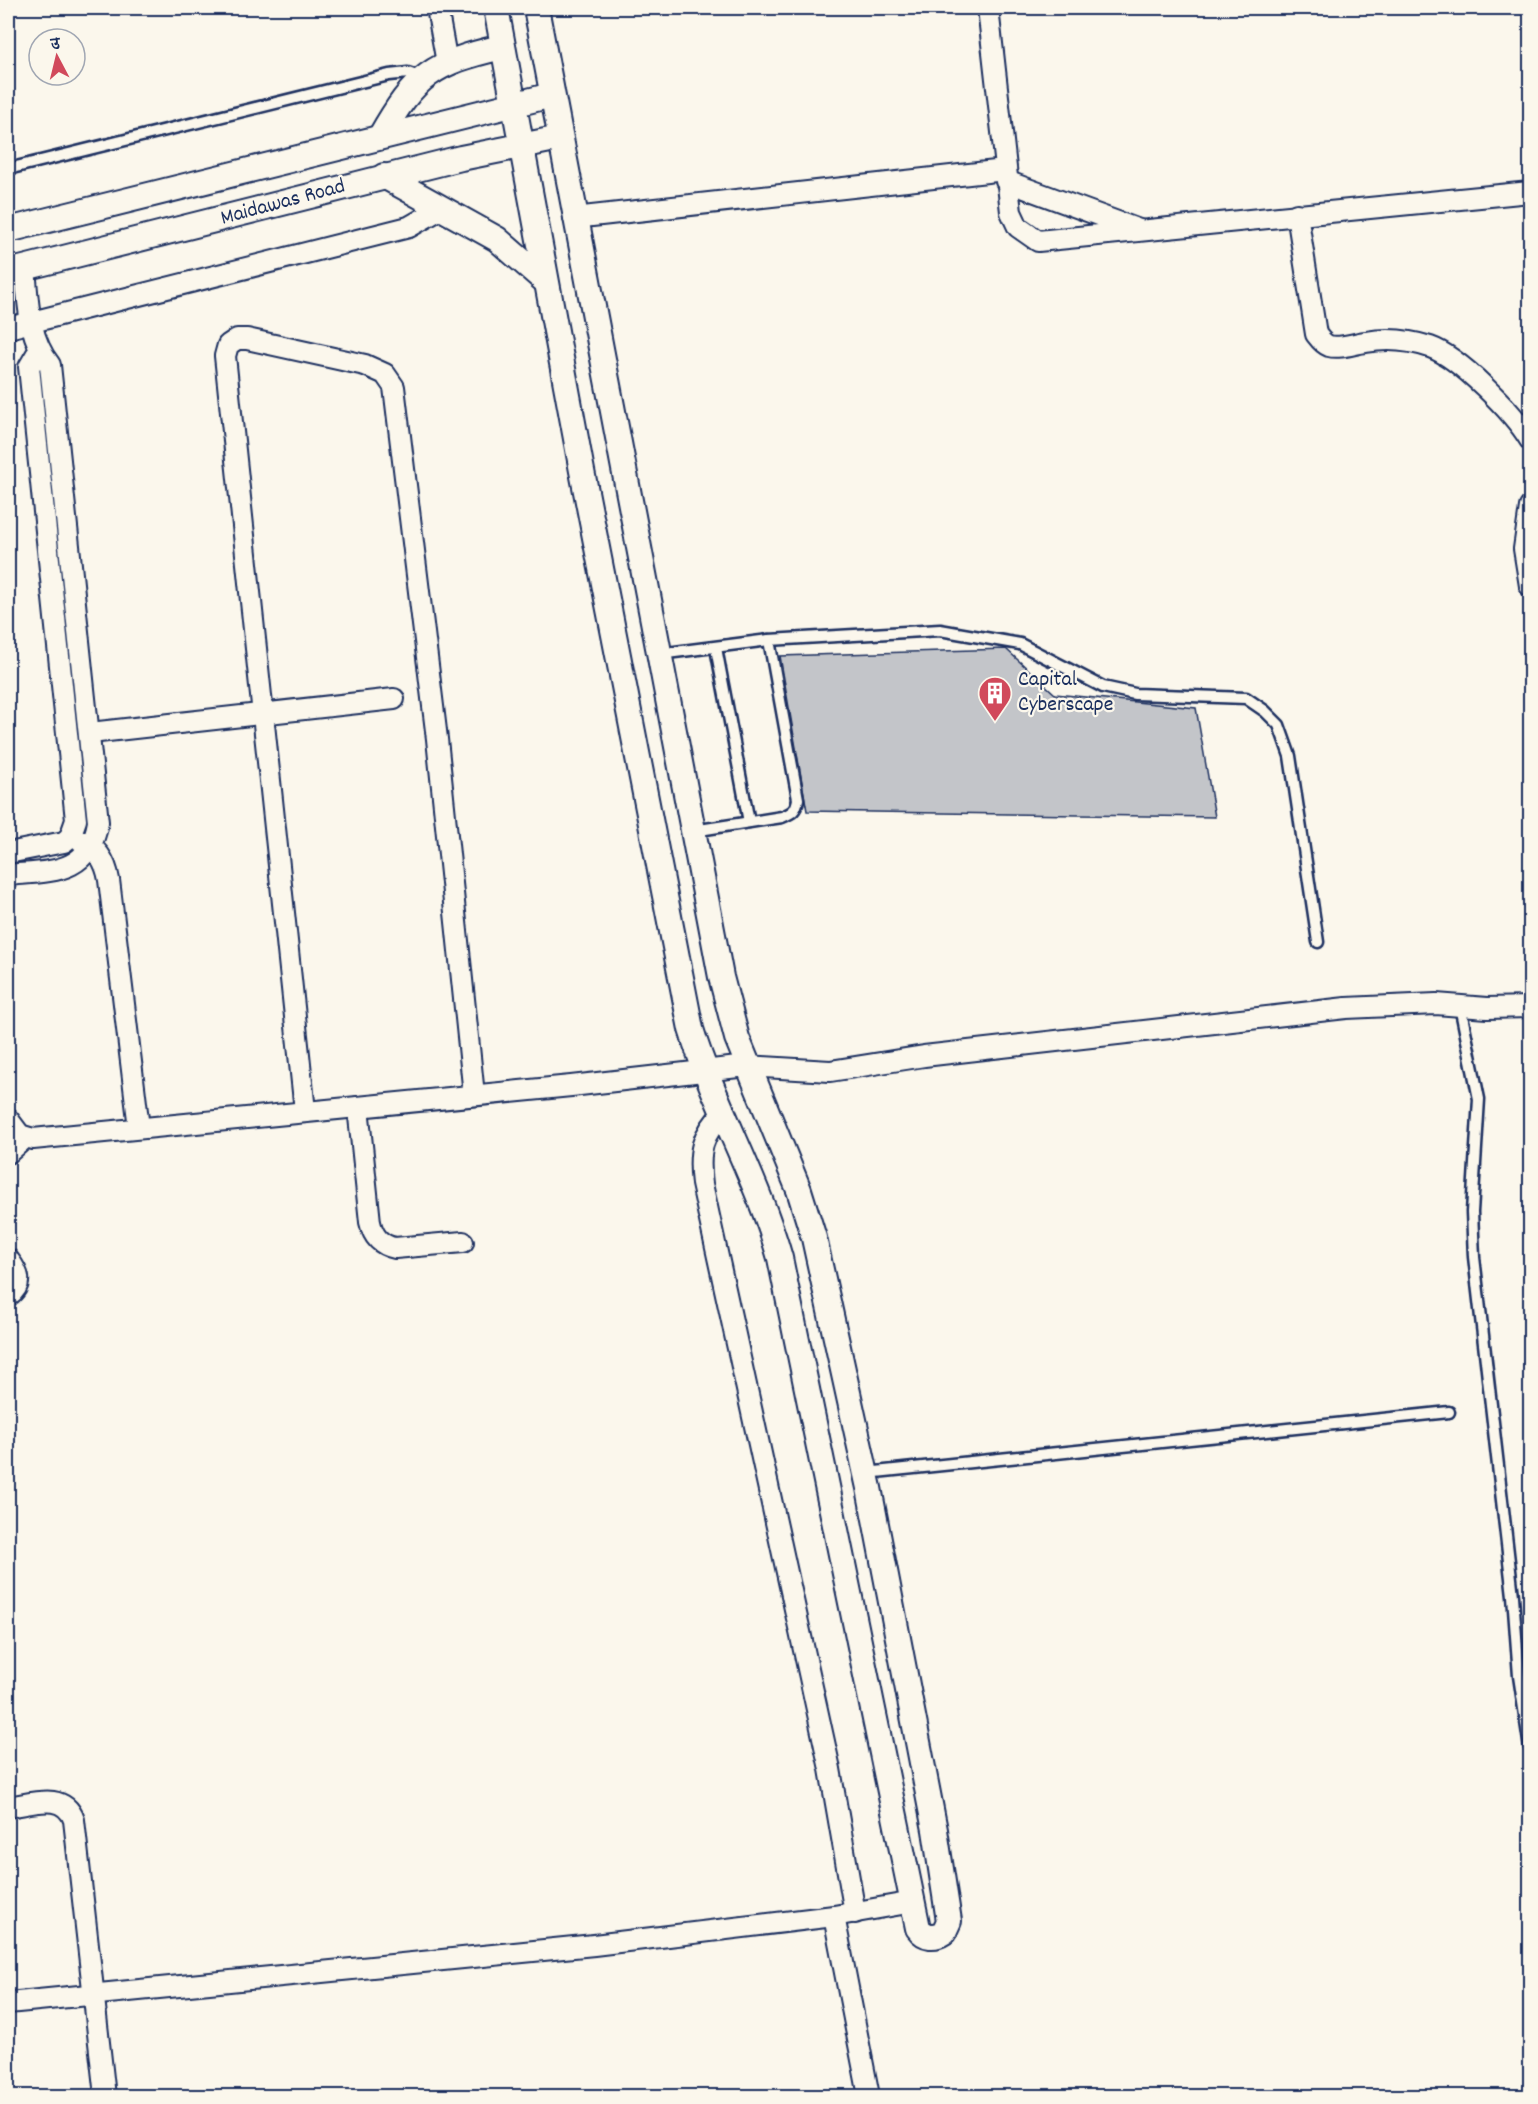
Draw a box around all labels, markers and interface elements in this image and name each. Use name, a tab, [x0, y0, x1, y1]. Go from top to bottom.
north arrow	[27, 27, 87, 87]
text: उ	[49, 33, 62, 57]
street label: Maidawas Road	[217, 171, 349, 235]
place label: Capital Cyberscape	[1018, 665, 1113, 721]
building icon: Capital Cyberscape	[977, 675, 1013, 722]

